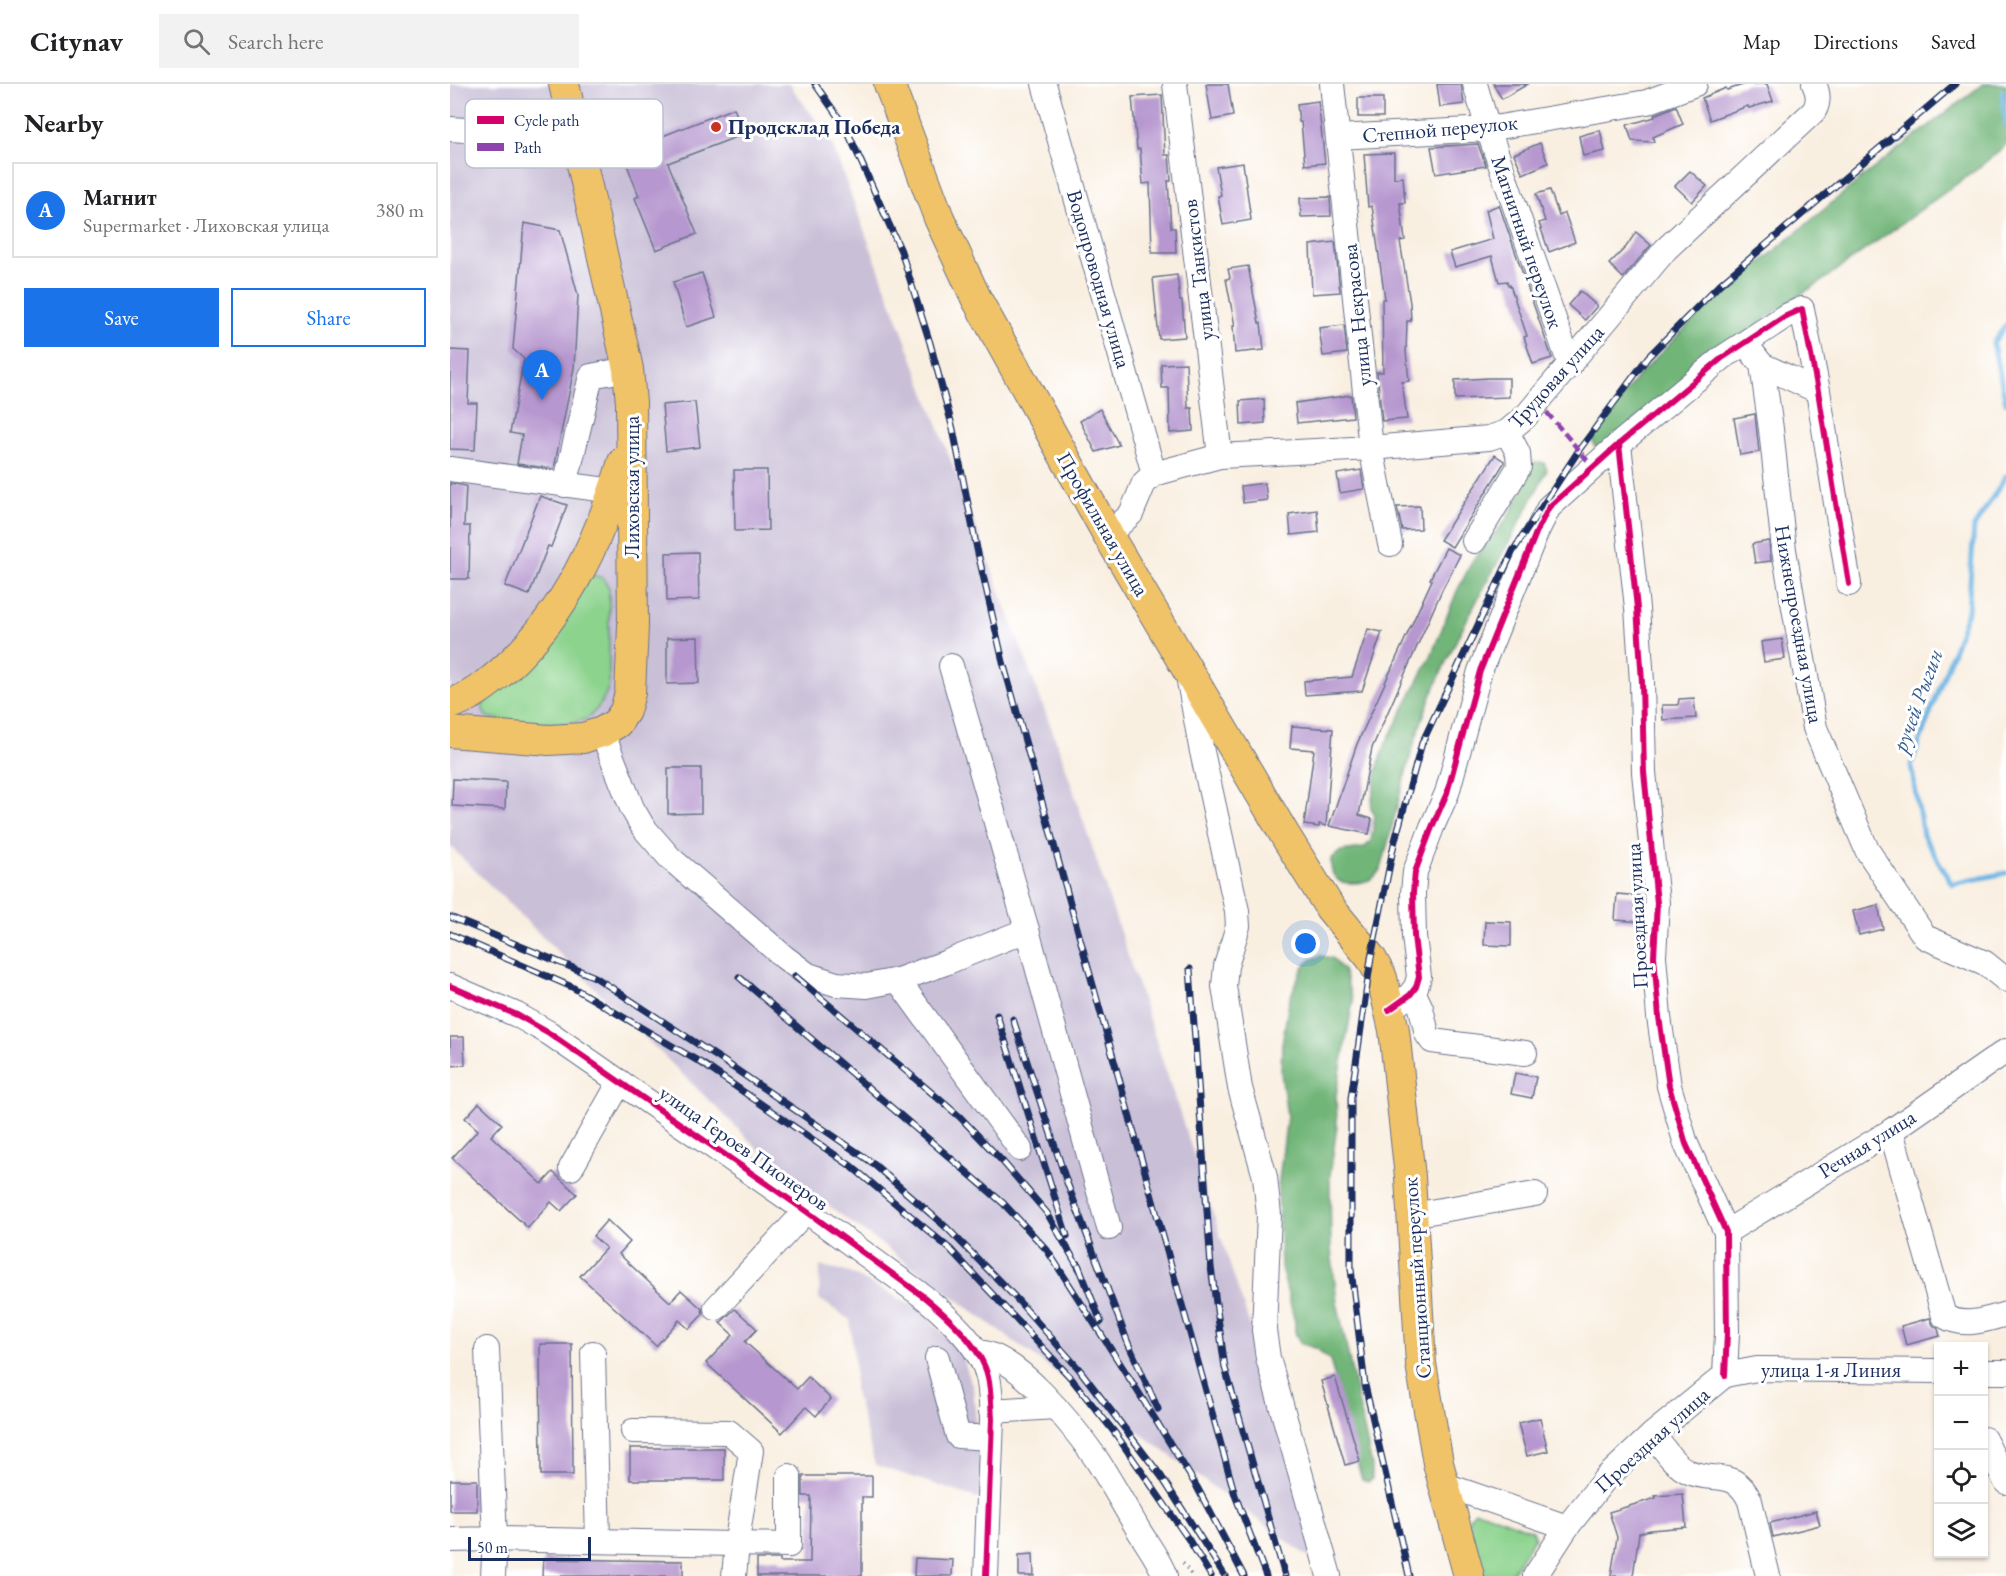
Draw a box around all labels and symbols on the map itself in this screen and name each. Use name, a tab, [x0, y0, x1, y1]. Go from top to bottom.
legend	[465, 99, 663, 168]
street label: Степной переулок	[1361, 108, 1519, 149]
text: Cycle path	[514, 110, 579, 131]
place label: Продсклад Победа	[728, 113, 901, 140]
marker: Продсклад Победа	[709, 120, 723, 134]
text: Path	[514, 137, 542, 158]
street label: Магнитный переулок	[1485, 152, 1570, 332]
street label: Водопроводная улица	[1061, 187, 1138, 372]
street label: улица Танкистов	[1175, 198, 1220, 342]
street label: улица Некрасова	[1336, 242, 1377, 388]
street label: Трудовая улица	[1502, 319, 1610, 434]
pin: A	[522, 350, 562, 400]
street label: Лиховская улица	[618, 415, 645, 558]
street label: Профильная улица	[1051, 447, 1156, 601]
street label: Нижнепроездная улица	[1769, 522, 1830, 726]
water label: ручей Рыгин	[1884, 645, 1949, 758]
street label: Проездная улица	[1619, 842, 1654, 990]
your location	[1291, 929, 1320, 958]
street label: улица Героев Пионеров	[654, 1079, 835, 1216]
street label: Речная улица	[1813, 1103, 1921, 1184]
street label: Станционный переулок	[1396, 1176, 1437, 1380]
street label: улица 1-я Линия	[1761, 1356, 1901, 1383]
street label: Проездная улица	[1588, 1380, 1715, 1499]
scale bar	[468, 1534, 591, 1562]

